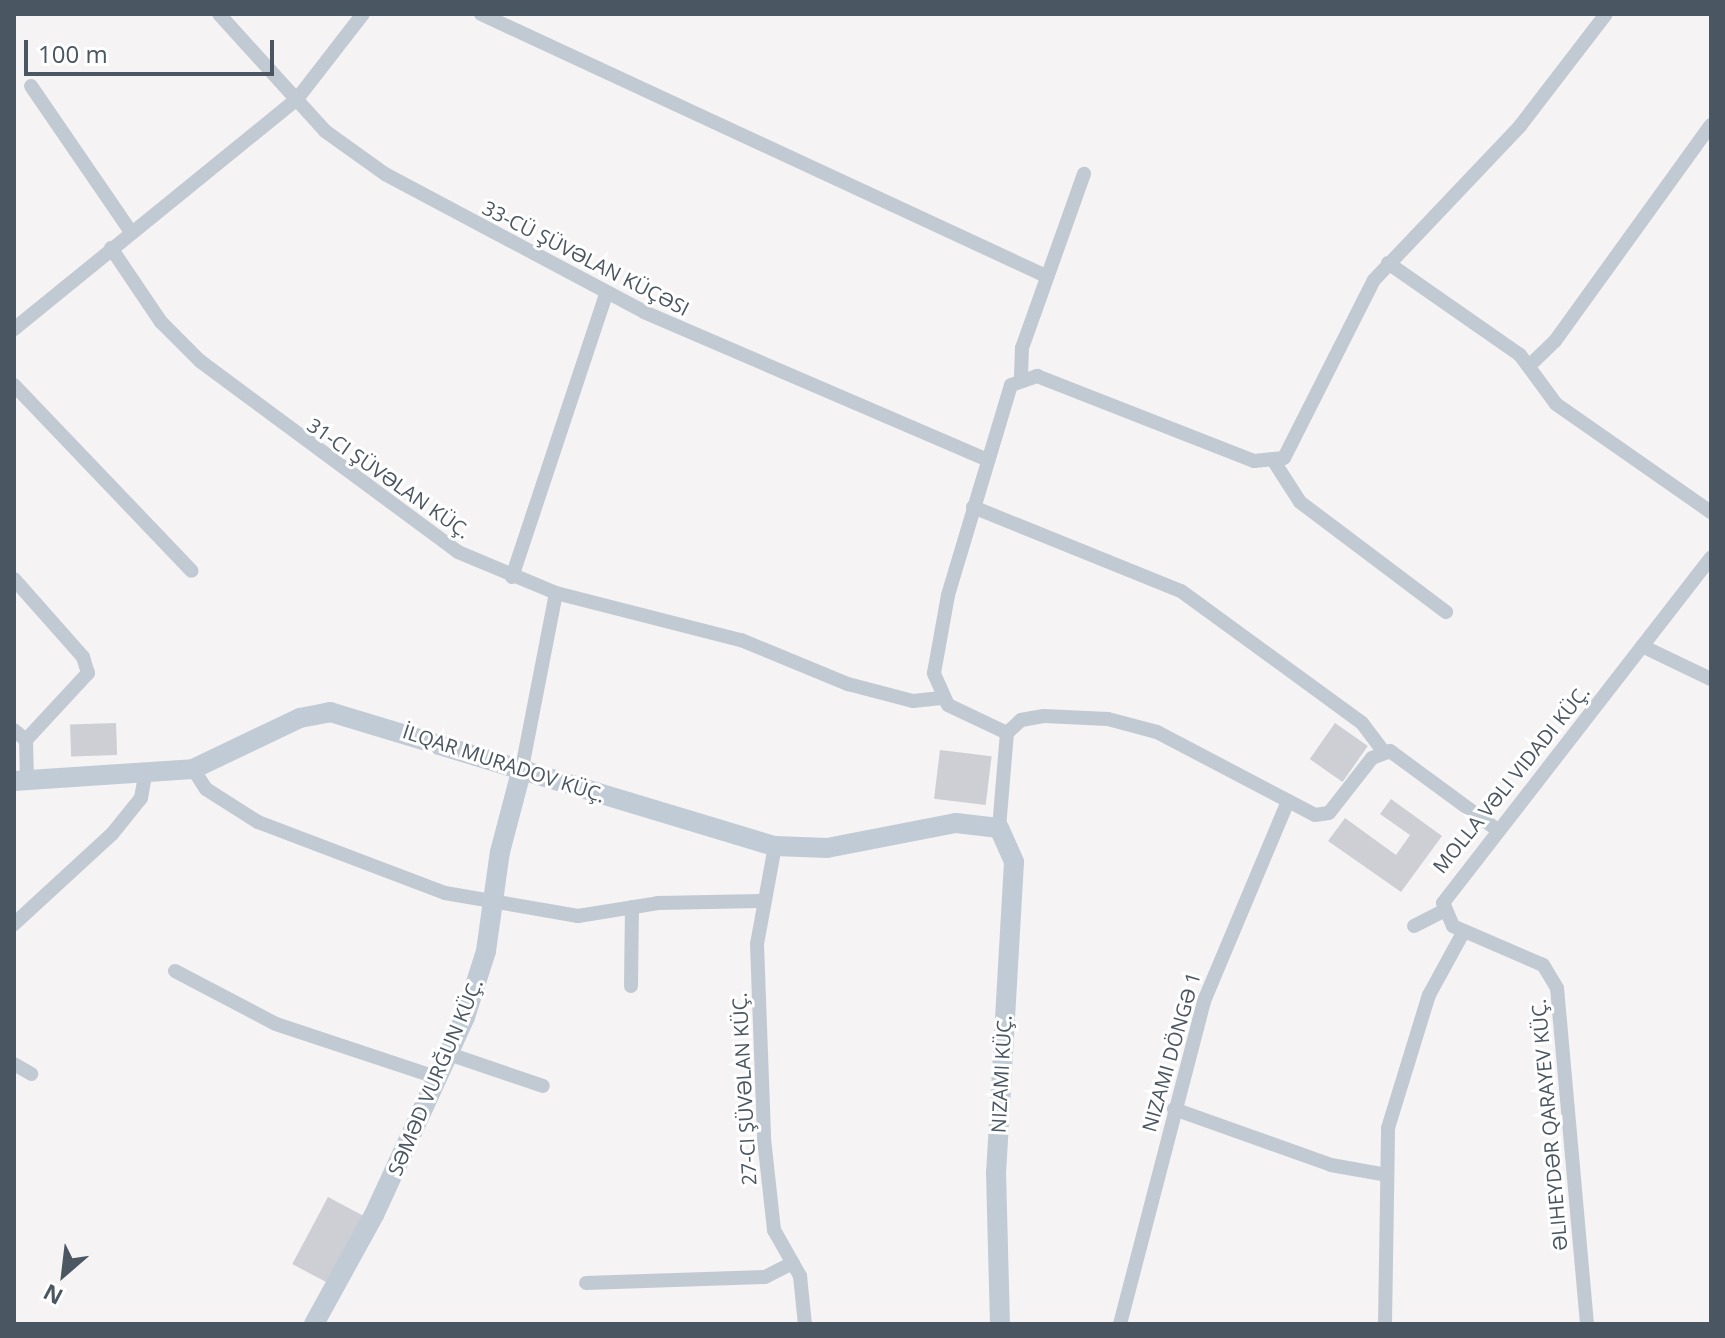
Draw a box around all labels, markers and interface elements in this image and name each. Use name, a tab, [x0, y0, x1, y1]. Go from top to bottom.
scale bar	[28, 24, 278, 74]
text: 100 m	[38, 37, 108, 70]
street label: 33-CÜ ŞÜVƏLAN KÜÇƏSI	[479, 195, 693, 321]
street label: 31-CI ŞÜVƏLAN KÜÇ.	[303, 413, 475, 543]
street label: MOLLA VƏLI VIDADI KÜÇ.	[1428, 680, 1594, 878]
street label: İLQAR MURADOV KÜÇ.	[400, 719, 608, 807]
street label: NIZAMI DÖNGƏ 1	[1137, 969, 1205, 1135]
street label: SƏMƏD VURĞUN KÜÇ.	[383, 975, 487, 1179]
street label: 27-CI ŞÜVƏLAN KÜÇ.	[727, 992, 761, 1186]
street label: ƏLIHEYDƏR QARAYEV KÜÇ.	[1526, 998, 1572, 1252]
street label: NIZAMI KÜÇ.	[986, 1014, 1016, 1134]
north arrow	[24, 1234, 104, 1314]
text: N	[38, 1278, 68, 1313]

